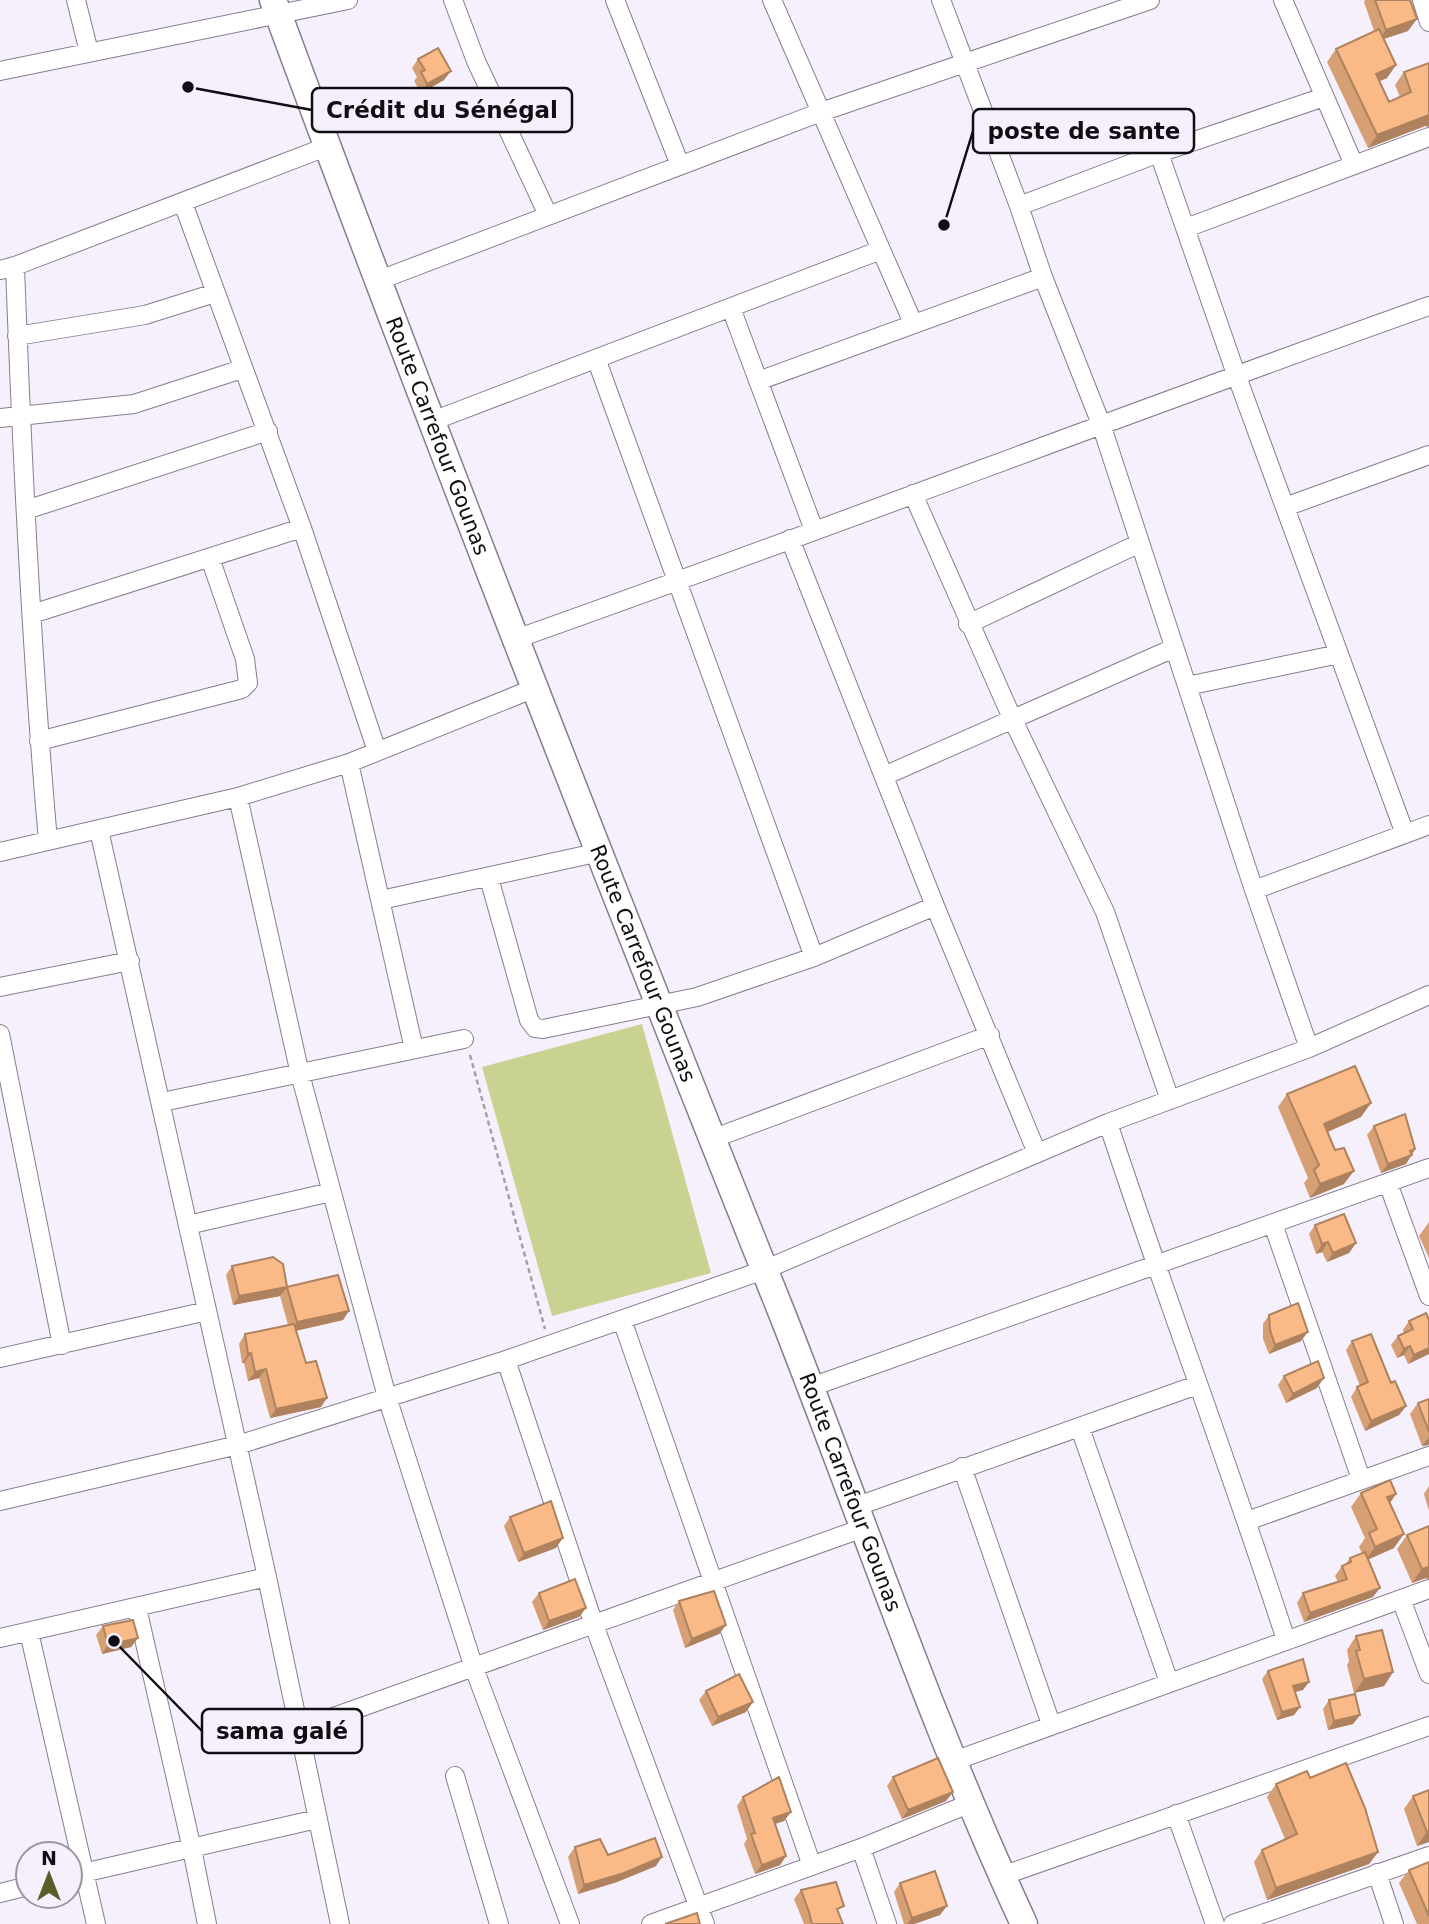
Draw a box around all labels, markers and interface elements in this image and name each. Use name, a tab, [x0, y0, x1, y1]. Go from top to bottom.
callout: Crédit du Sénégal	[312, 88, 572, 132]
text: Crédit du Sénégal	[326, 97, 558, 123]
callout: poste de sante	[973, 109, 1194, 153]
text: poste de sante	[988, 118, 1180, 144]
street label: Route Carrefour Gounas	[381, 314, 494, 559]
street label: Route Carrefour Gounas	[585, 841, 700, 1086]
street label: Route Carrefour Gounas	[794, 1370, 906, 1615]
callout: sama galé	[202, 1709, 362, 1753]
text: sama galé	[216, 1718, 348, 1744]
north arrow	[14, 1840, 84, 1910]
text: N	[41, 1847, 57, 1869]

